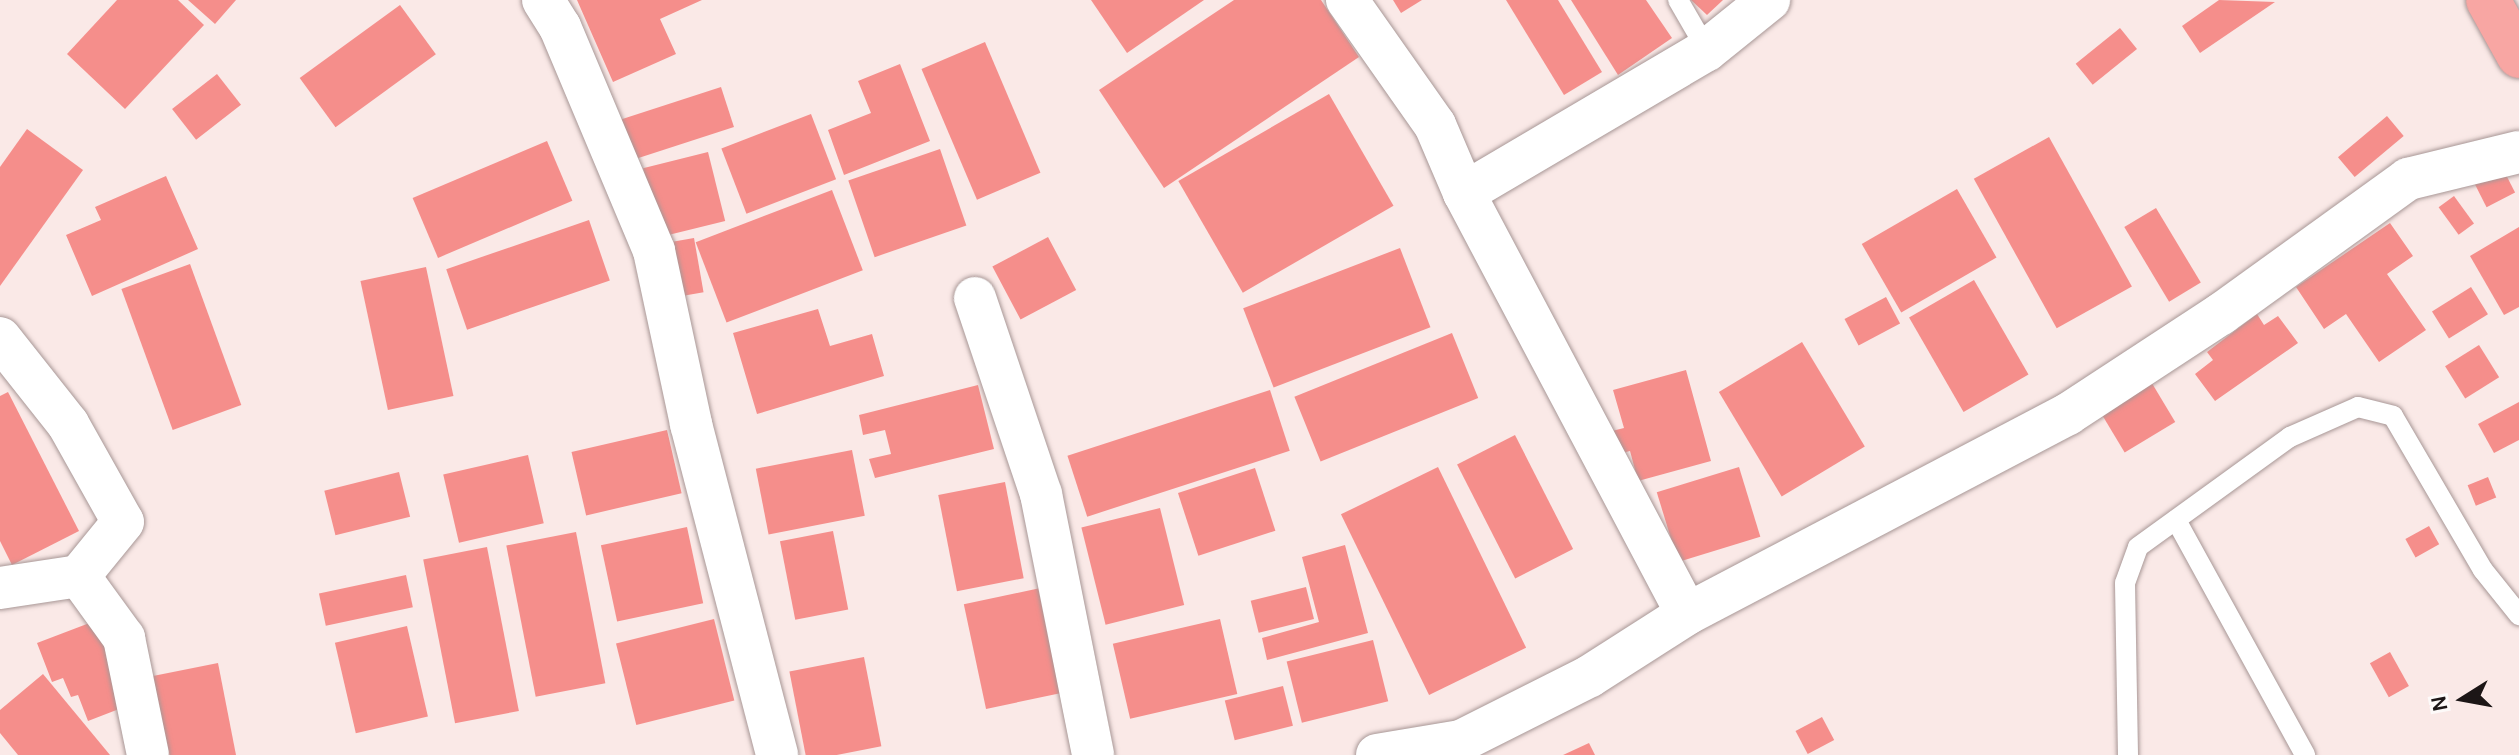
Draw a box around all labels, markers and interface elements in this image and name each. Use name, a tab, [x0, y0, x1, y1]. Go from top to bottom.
north arrow	[2423, 659, 2503, 739]
text: N	[2425, 693, 2454, 714]

